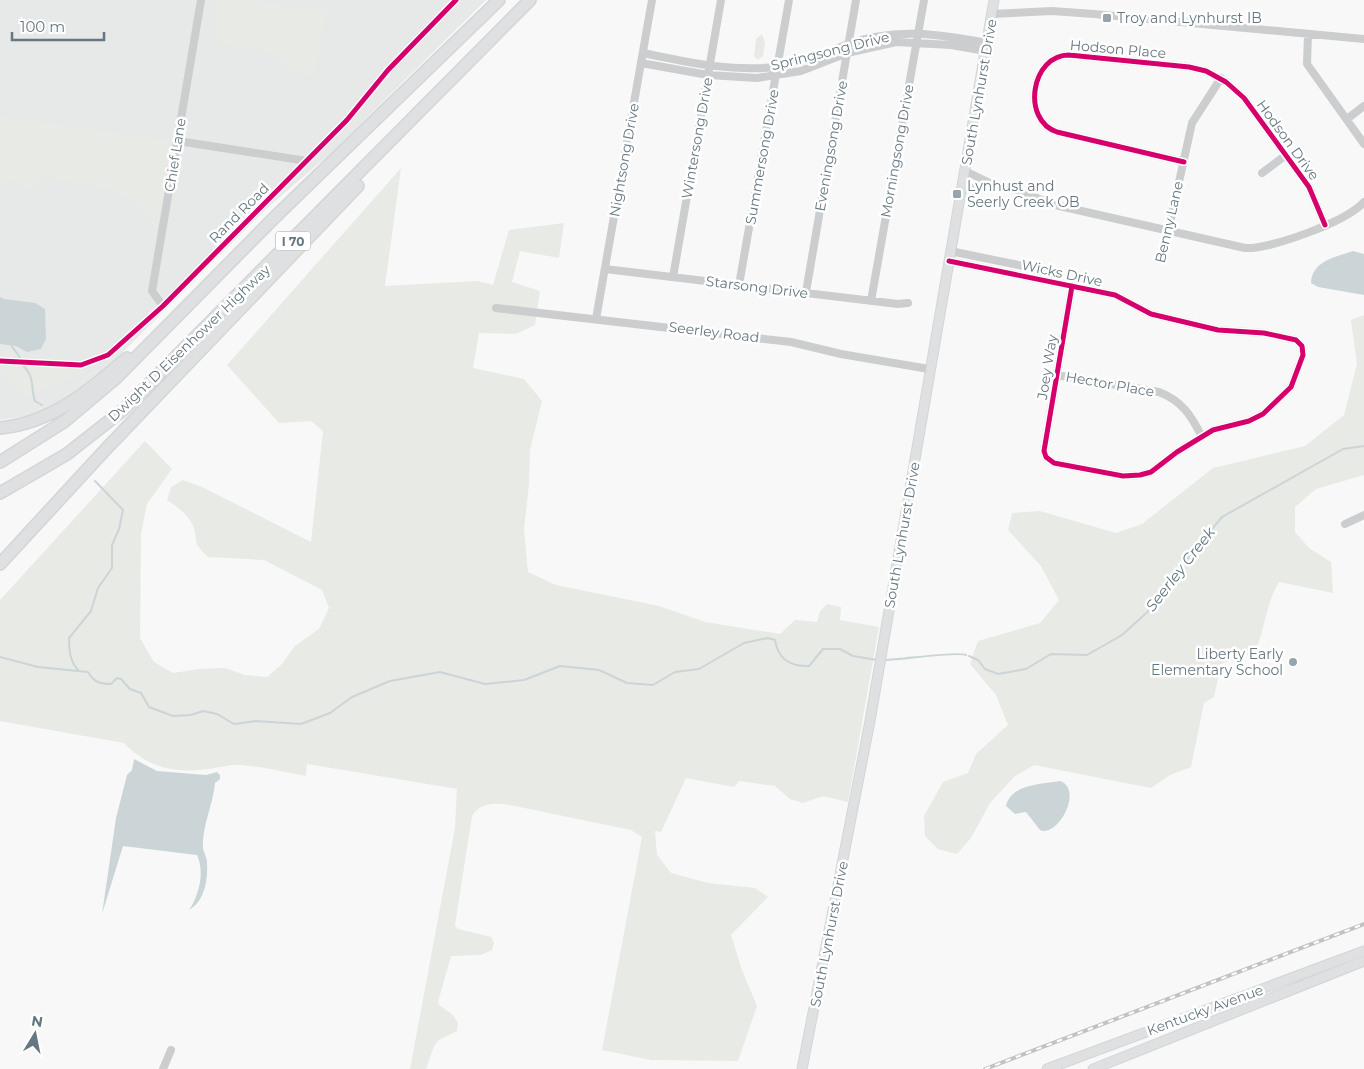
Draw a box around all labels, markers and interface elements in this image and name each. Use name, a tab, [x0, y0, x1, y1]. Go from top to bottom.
place label: Troy and Lynhurst IB	[1117, 9, 1262, 27]
scale bar	[12, 10, 105, 42]
marker: Troy and Lynhurst IB	[1101, 12, 1113, 24]
text: 100 m	[20, 17, 65, 36]
street label: South Lynhurst Drive	[957, 17, 1001, 167]
street label: Springsong Drive	[769, 28, 891, 74]
street label: Hodson Place	[1069, 36, 1167, 62]
street label: Wintersong Drive	[677, 76, 717, 200]
street label: Eveningsong Drive	[811, 79, 851, 213]
street label: Morningsong Drive	[876, 83, 918, 219]
street label: Summersong Drive	[741, 88, 783, 226]
street label: Hodson Drive	[1253, 96, 1323, 184]
street label: Nightsong Drive	[605, 102, 643, 218]
street label: Chief Lane	[160, 117, 190, 193]
place label: Lynhust and Seerly Creek OB	[967, 177, 1080, 211]
street label: Rand Road	[205, 179, 273, 247]
street label: Benny Lane	[1151, 179, 1187, 265]
marker: Lynhust and Seerly Creek OB	[951, 188, 963, 200]
road number: I 70	[276, 232, 310, 250]
street label: Wicks Drive	[1020, 256, 1104, 290]
street label: Dwight D Eisenhower Highway	[104, 260, 274, 425]
street label: Starsong Drive	[705, 272, 809, 302]
street label: Seerley Road	[668, 318, 760, 346]
street label: Joey Way	[1033, 333, 1061, 402]
street label: Hector Place	[1064, 367, 1156, 401]
street label: South Lynhurst Drive	[880, 460, 924, 610]
water label: Seerley Creek	[1141, 522, 1220, 615]
place label: Liberty Early Elementary School	[1151, 645, 1283, 679]
marker: Liberty Early Elementary School	[1287, 656, 1299, 668]
street label: South Lynhurst Drive	[806, 860, 852, 1008]
street label: Kentucky Avenue	[1144, 981, 1266, 1039]
north arrow	[10, 1009, 60, 1059]
text: N	[30, 1011, 44, 1031]

